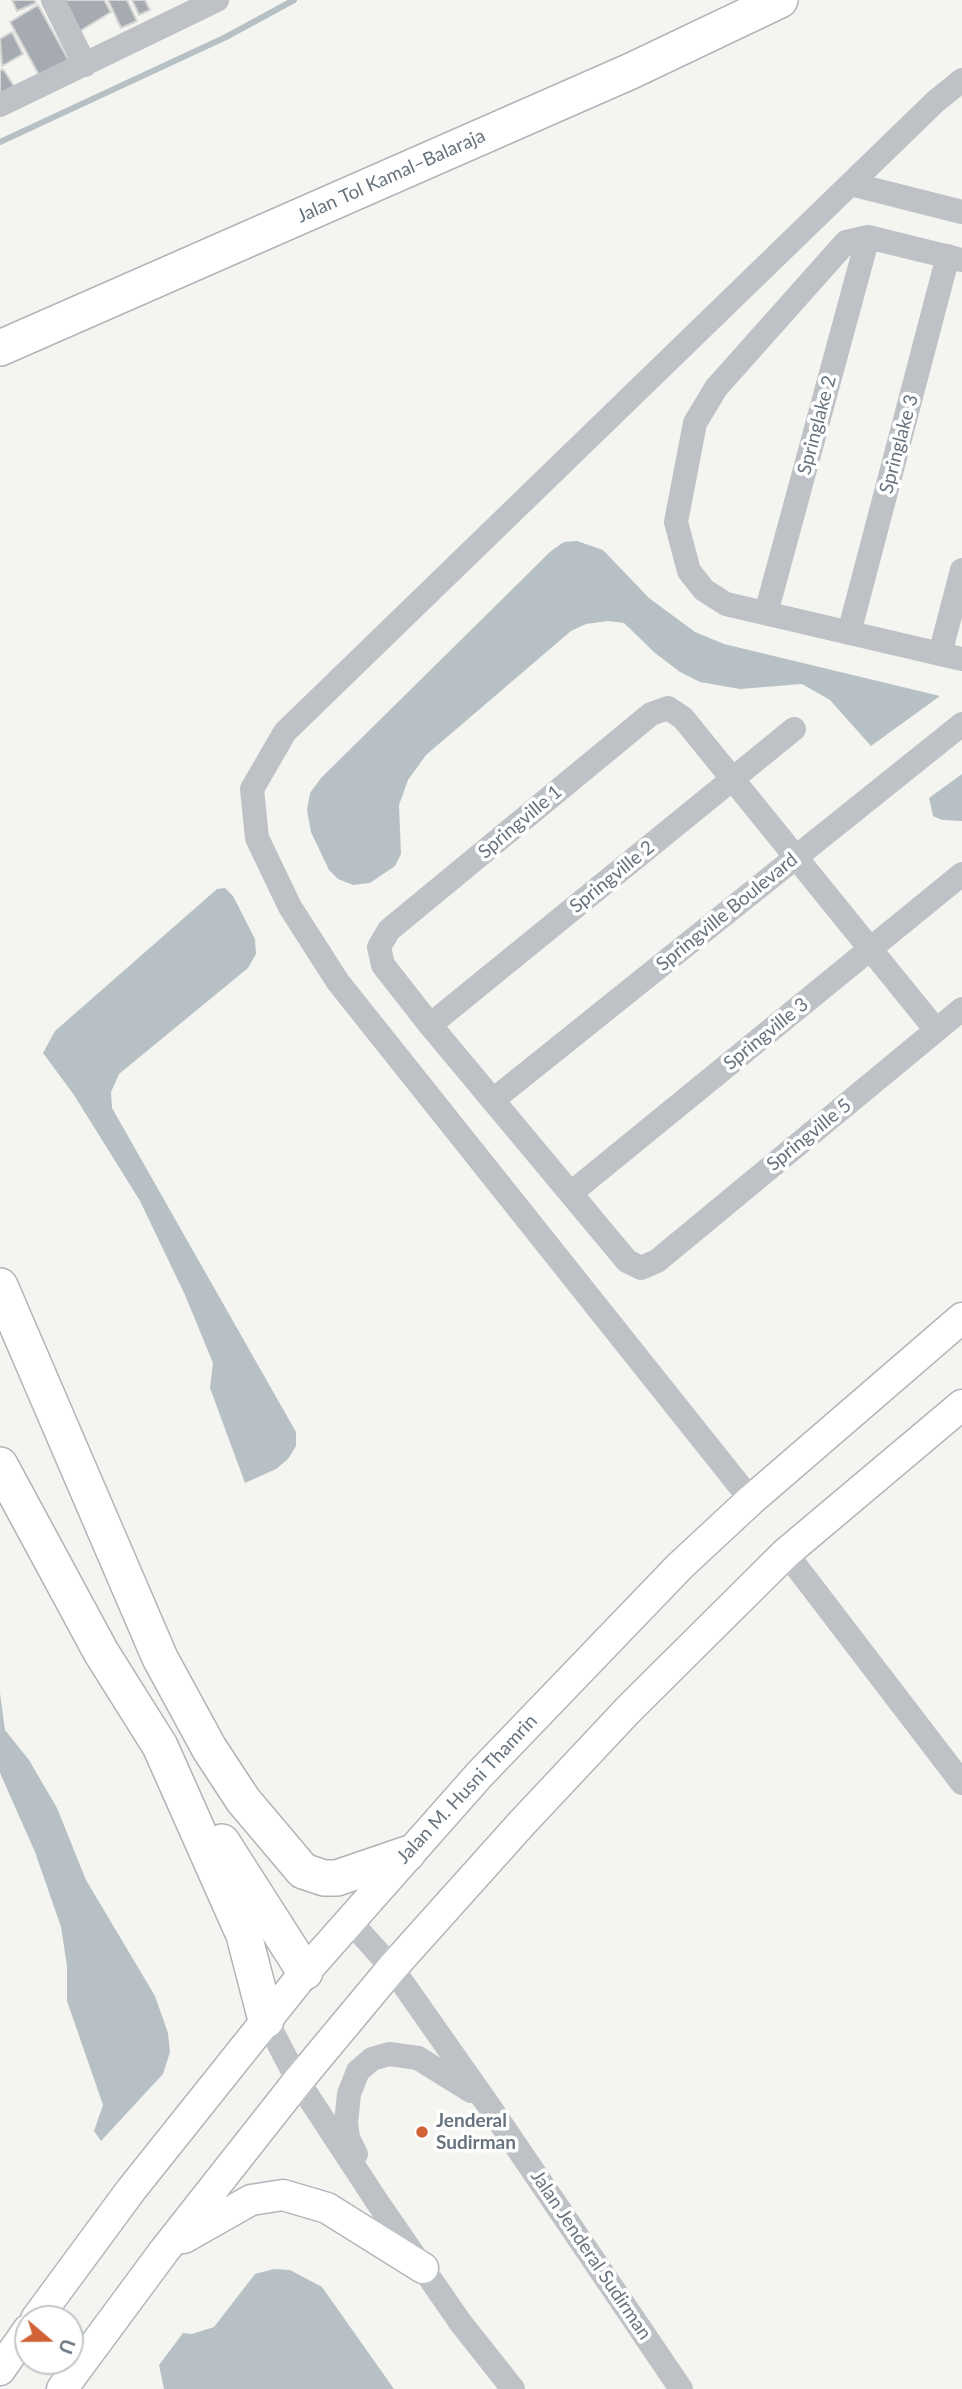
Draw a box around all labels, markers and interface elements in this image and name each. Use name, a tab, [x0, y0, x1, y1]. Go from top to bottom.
street label: Jalan Tol Kamal–Balaraja	[293, 124, 489, 228]
street label: Springlake 2	[793, 373, 841, 477]
street label: Springlake 3	[875, 392, 923, 496]
street label: Springville 1	[474, 780, 566, 864]
street label: Springville 2	[565, 836, 659, 918]
street label: Springville Boulevard	[652, 848, 802, 976]
street label: Springville 3	[719, 993, 813, 1075]
street label: Springville 5	[762, 1094, 856, 1176]
street label: Jalan M. Husni Thamrin	[392, 1710, 542, 1868]
place label: Jenderal Sudirman	[436, 2110, 516, 2154]
marker: Jenderal Sudirman	[414, 2124, 430, 2140]
street label: Jalan Jenderal Sudirman	[526, 2166, 656, 2344]
north arrow	[14, 2305, 84, 2375]
text: U	[54, 2336, 81, 2357]

